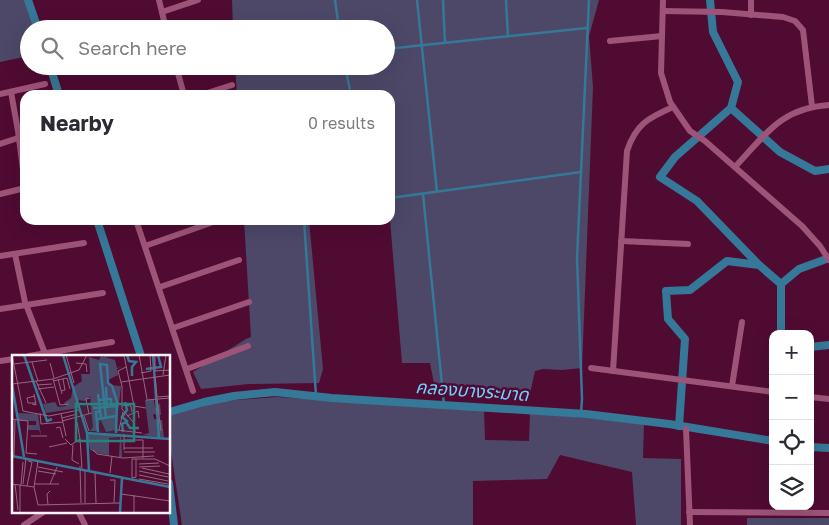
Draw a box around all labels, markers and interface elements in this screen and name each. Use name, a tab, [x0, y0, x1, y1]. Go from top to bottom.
search box	[20, 20, 395, 75]
icon: search	[38, 34, 66, 62]
text: Search here	[78, 36, 187, 59]
text: Nearby	[40, 110, 114, 136]
text: 0 results	[308, 113, 375, 133]
map controls	[769, 330, 814, 510]
button: +	[769, 330, 814, 375]
inset map	[12, 355, 170, 512]
water label: คลองบางระมาด	[415, 375, 530, 405]
button: −	[769, 375, 814, 420]
button: locate	[769, 420, 814, 465]
button: layers	[769, 465, 814, 510]

